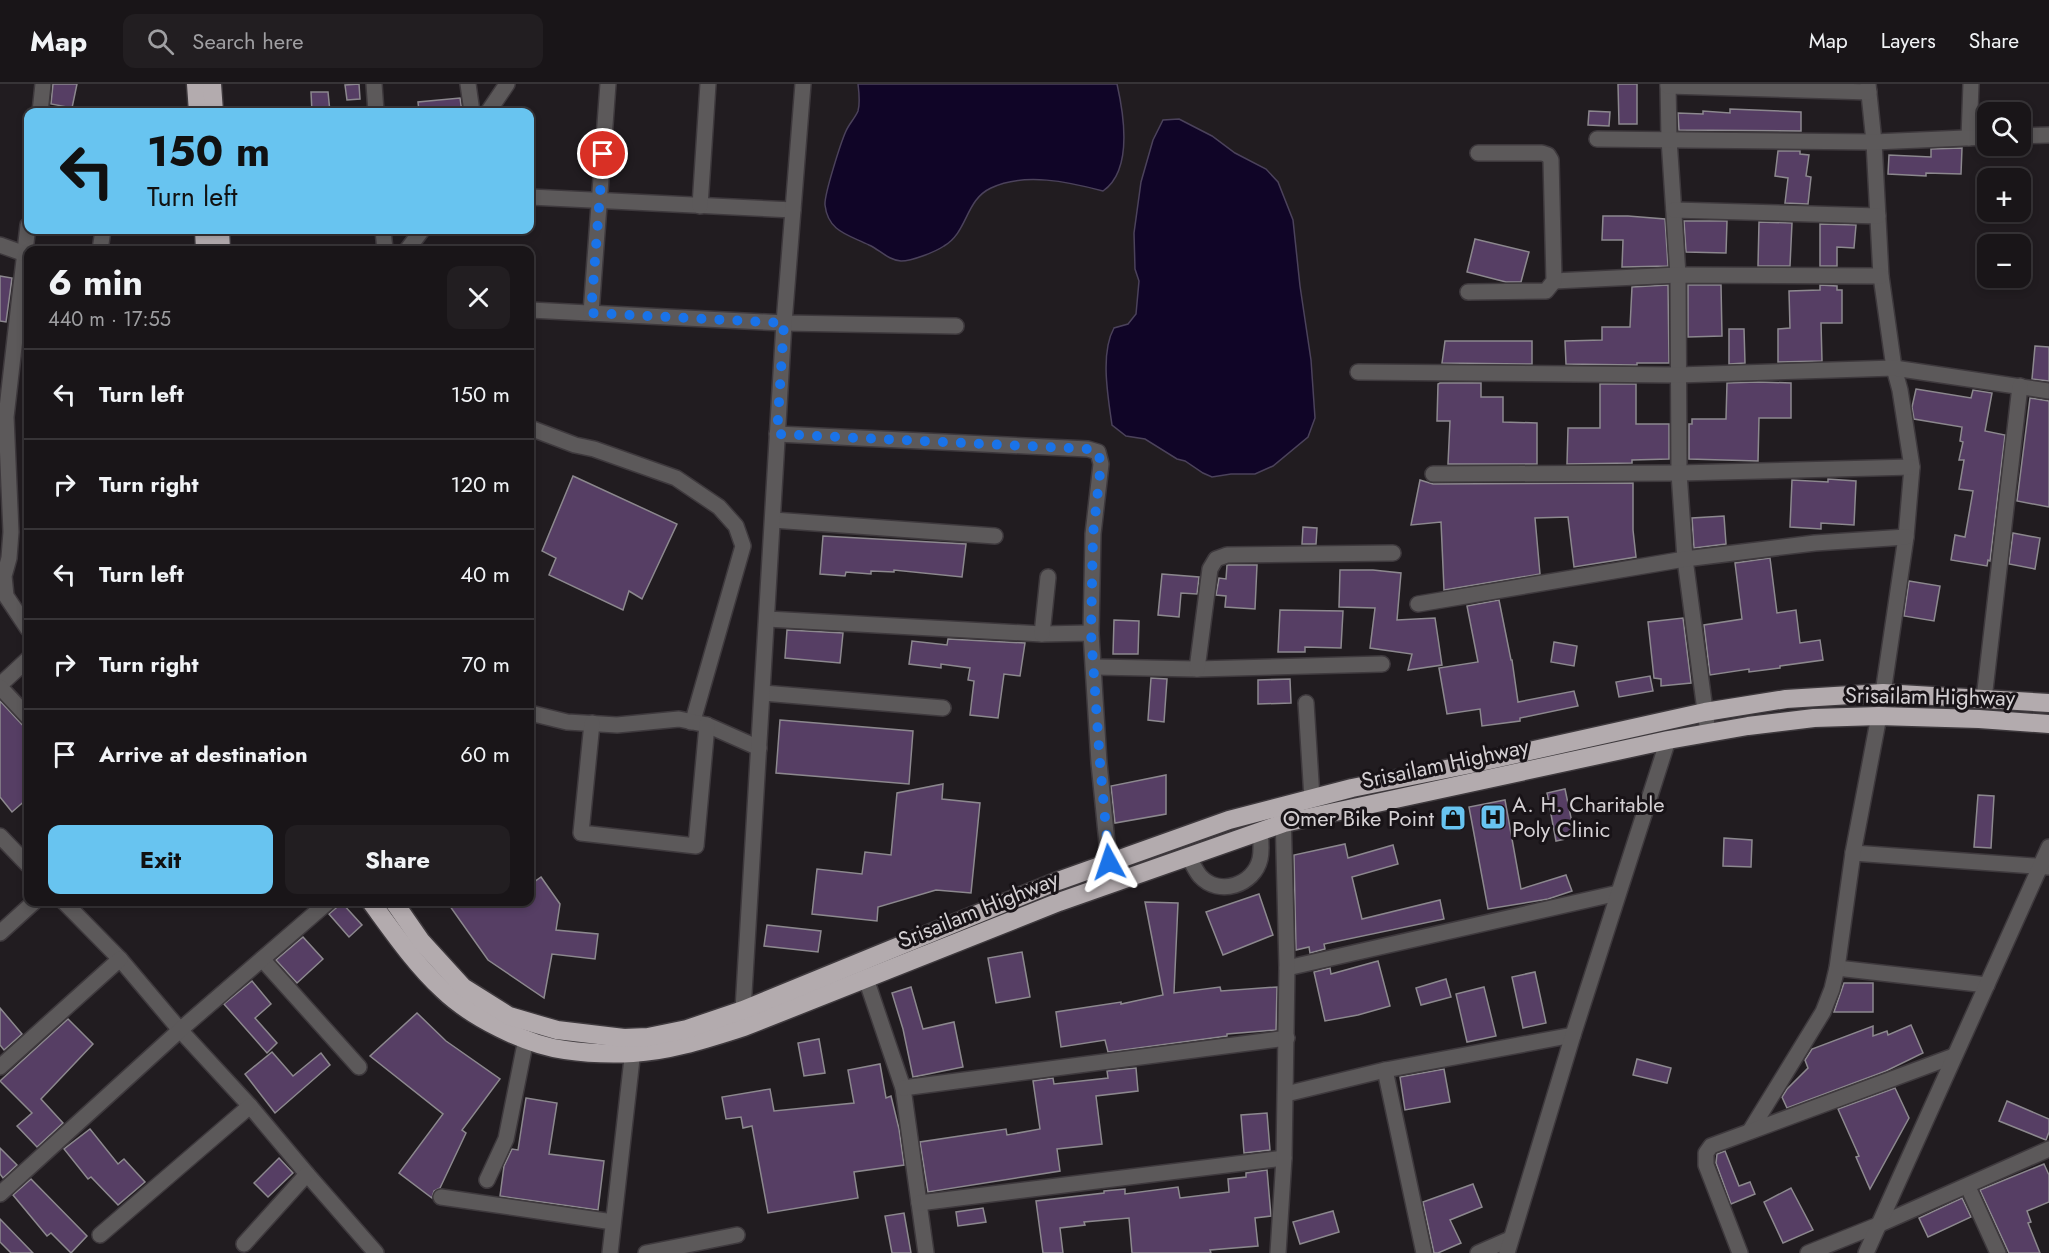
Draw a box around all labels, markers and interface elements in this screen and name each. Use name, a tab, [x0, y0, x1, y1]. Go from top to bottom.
search box	[123, 14, 543, 68]
text: Map	[30, 21, 87, 62]
icon: search	[144, 25, 177, 58]
text: Search here	[192, 25, 304, 57]
text: Map	[1809, 26, 1848, 56]
text: Layers	[1881, 26, 1936, 56]
text: Share	[1969, 26, 2019, 56]
map controls	[1977, 102, 2031, 288]
button: search	[1977, 102, 2031, 156]
text: 150 m	[147, 121, 270, 182]
pin	[577, 128, 628, 179]
icon: left	[48, 132, 126, 210]
icon: arrive	[586, 137, 619, 170]
button: +	[1977, 168, 2031, 222]
text: Turn left	[147, 177, 237, 216]
button: −	[1977, 234, 2031, 288]
text: 6 min	[48, 256, 143, 308]
button: close	[447, 266, 510, 329]
text: 440 m · 17:55	[48, 305, 171, 334]
icon: left	[48, 378, 81, 411]
text: Turn left	[99, 378, 184, 410]
text: 150 m	[451, 378, 510, 410]
icon: right	[48, 468, 81, 501]
text: Turn right	[99, 468, 199, 500]
text: 120 m	[451, 468, 510, 500]
icon: left	[48, 558, 81, 591]
text: Turn left	[99, 558, 184, 590]
text: 40 m	[460, 558, 510, 590]
icon: right	[48, 648, 81, 681]
text: Turn right	[99, 648, 199, 680]
text: 70 m	[461, 648, 510, 680]
street label: Srisailam Highway	[1845, 679, 2016, 713]
street label: Srisailam Highway	[1358, 730, 1532, 796]
icon: arrive	[48, 738, 81, 771]
text: Arrive at destination	[99, 738, 308, 770]
text: 60 m	[460, 738, 510, 770]
place label: A. H. Charitable Poly Clinic	[1512, 788, 1665, 845]
place label: Omer Bike Point	[1283, 802, 1435, 834]
hospital icon: A. H. Charitable Poly Clinic	[1478, 802, 1508, 832]
shop icon: Omer Bike Point	[1438, 803, 1468, 833]
button: Exit	[48, 825, 273, 894]
button: Share	[285, 825, 510, 894]
position arrow	[1077, 830, 1141, 894]
street label: Srisailam Highway	[893, 862, 1063, 956]

